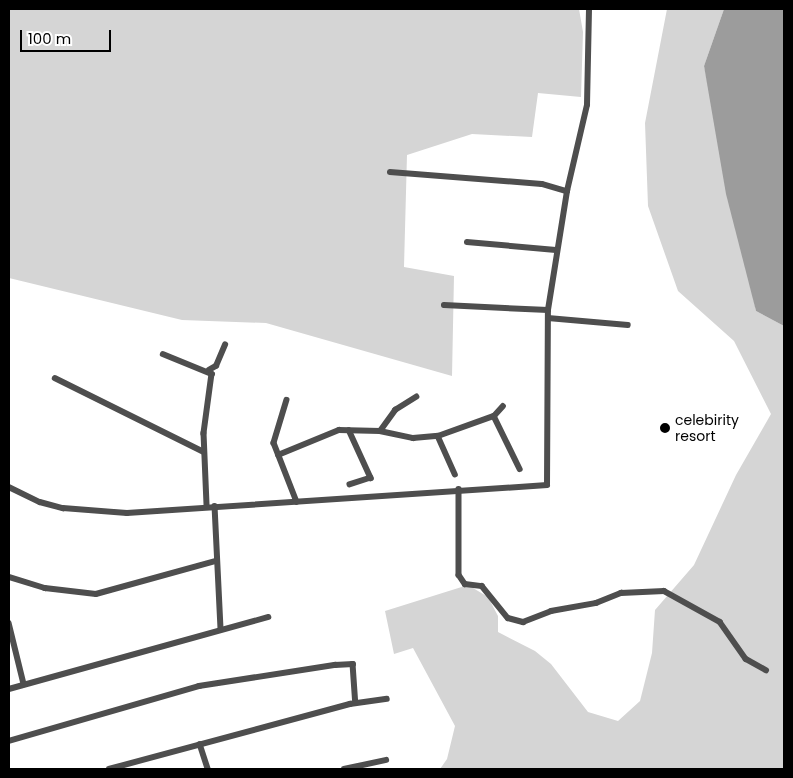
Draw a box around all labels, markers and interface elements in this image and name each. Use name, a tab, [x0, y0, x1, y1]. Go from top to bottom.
scale bar	[22, 20, 114, 52]
text: 100 m	[28, 28, 71, 49]
place label: celebirity resort	[675, 412, 739, 444]
marker: celebirity resort	[659, 422, 671, 434]

